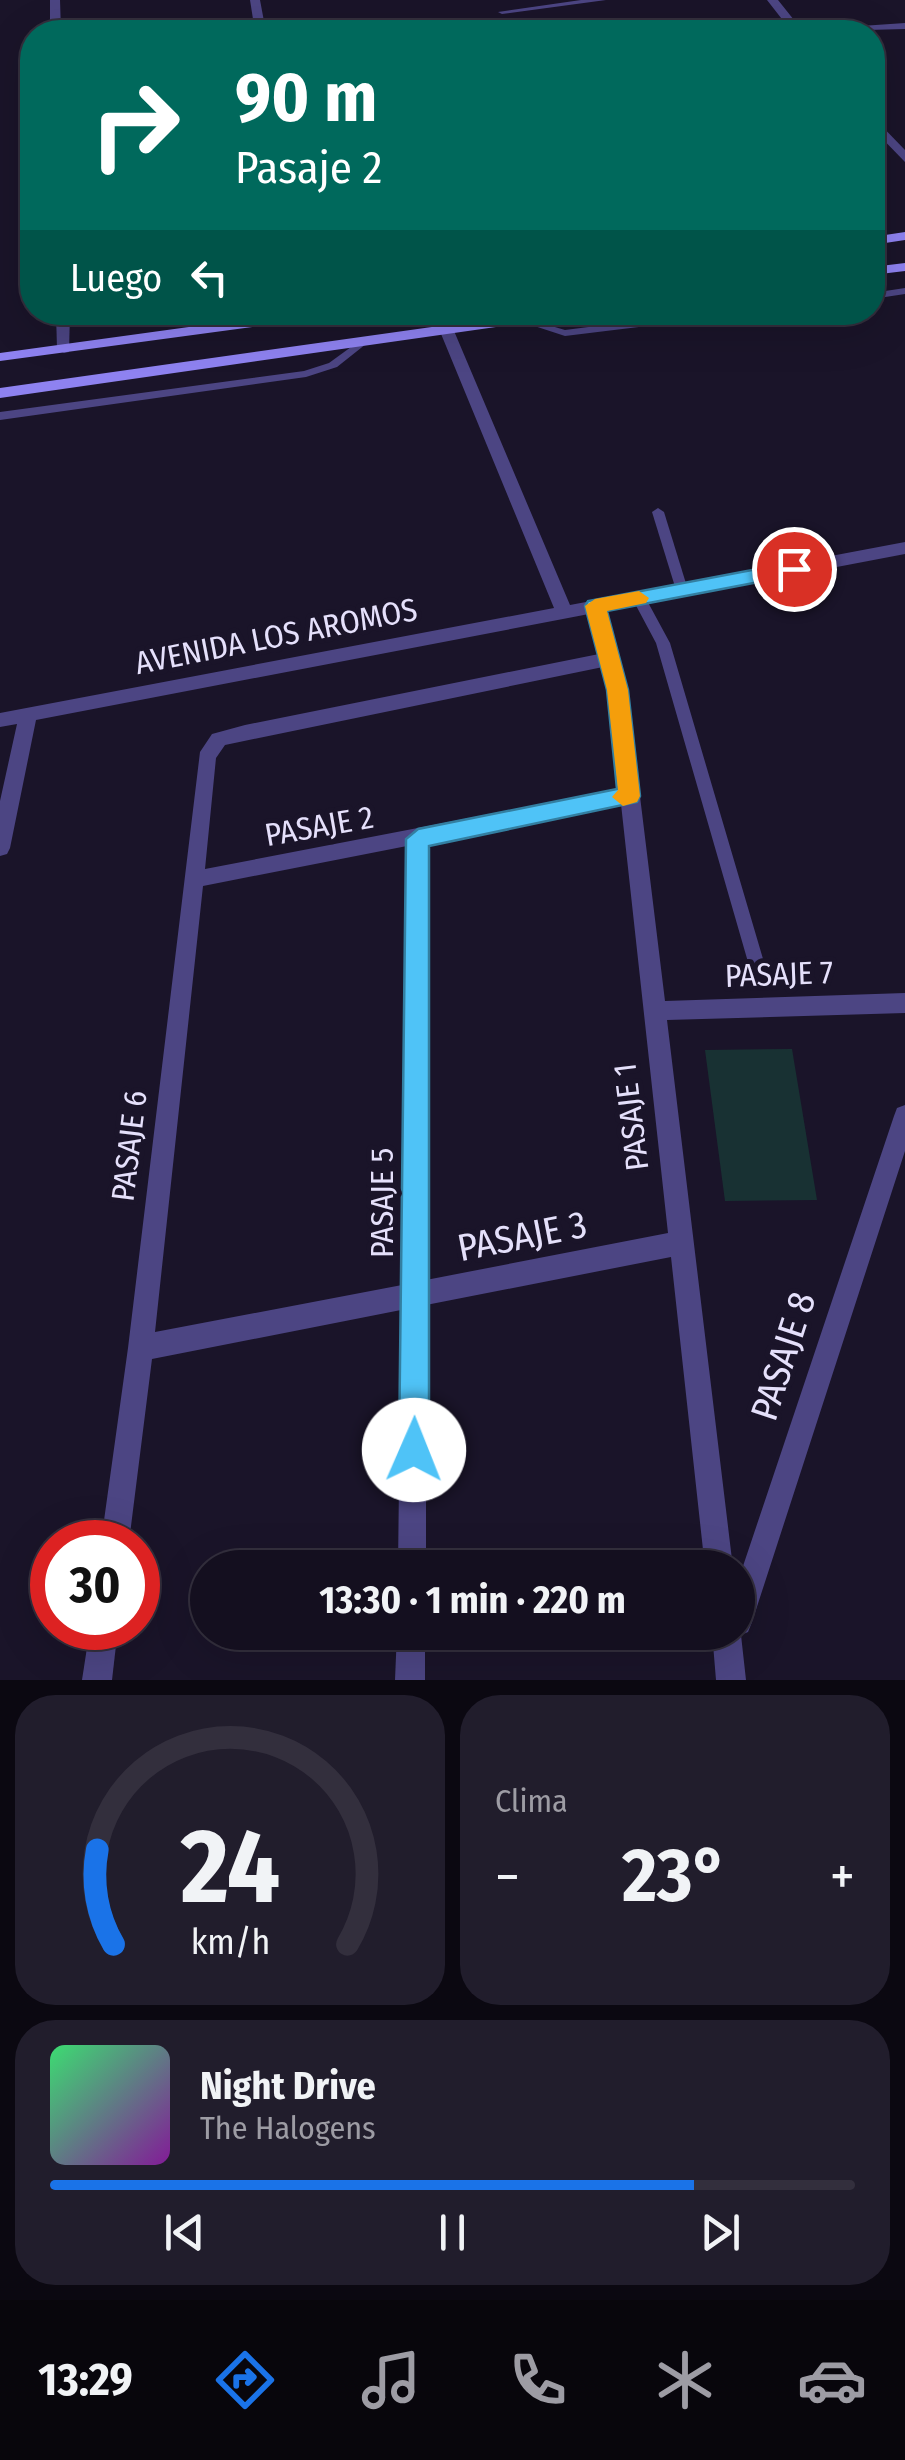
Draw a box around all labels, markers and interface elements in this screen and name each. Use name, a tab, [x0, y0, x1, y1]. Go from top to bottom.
text: 90 m	[235, 56, 377, 140]
icon: right	[70, 60, 200, 190]
text: Pasaje 2	[235, 141, 382, 195]
icon: left	[182, 250, 237, 305]
text: Luego	[70, 255, 162, 301]
pin	[752, 527, 837, 612]
icon: arrive	[767, 542, 822, 597]
street label: AVENIDA LOS AROMOS	[132, 590, 420, 682]
street label: PASAJE 2	[262, 798, 376, 854]
street label: PASAJE 7	[724, 953, 834, 995]
street label: PASAJE 1	[606, 1061, 656, 1173]
street label: PASAJE 6	[103, 1088, 155, 1204]
street label: PASAJE 5	[363, 1148, 401, 1258]
street label: PASAJE 3	[454, 1201, 590, 1271]
street label: PASAJE 8	[741, 1286, 825, 1426]
position arrow	[362, 1398, 466, 1502]
speed limit sign: 30	[30, 1520, 160, 1650]
text: 13:30 · 1 min · 220 m	[319, 1577, 626, 1623]
text: Clima	[495, 1782, 568, 1820]
text: 24	[179, 1805, 280, 1930]
text: 23°	[622, 1831, 728, 1921]
text: −	[495, 1844, 520, 1910]
text: +	[830, 1844, 855, 1910]
text: km/h	[190, 1921, 270, 1963]
text: Night Drive	[200, 2063, 376, 2109]
text: The Halogens	[200, 2109, 376, 2147]
icon: previous	[157, 2205, 212, 2260]
icon: pause	[425, 2205, 480, 2260]
icon: next	[693, 2205, 748, 2260]
icon: directions	[210, 2345, 280, 2415]
icon: music	[356, 2345, 426, 2415]
icon: phone	[503, 2345, 573, 2415]
icon: climate	[650, 2345, 720, 2415]
icon: car	[797, 2345, 867, 2415]
text: 13:29	[38, 2353, 133, 2407]

